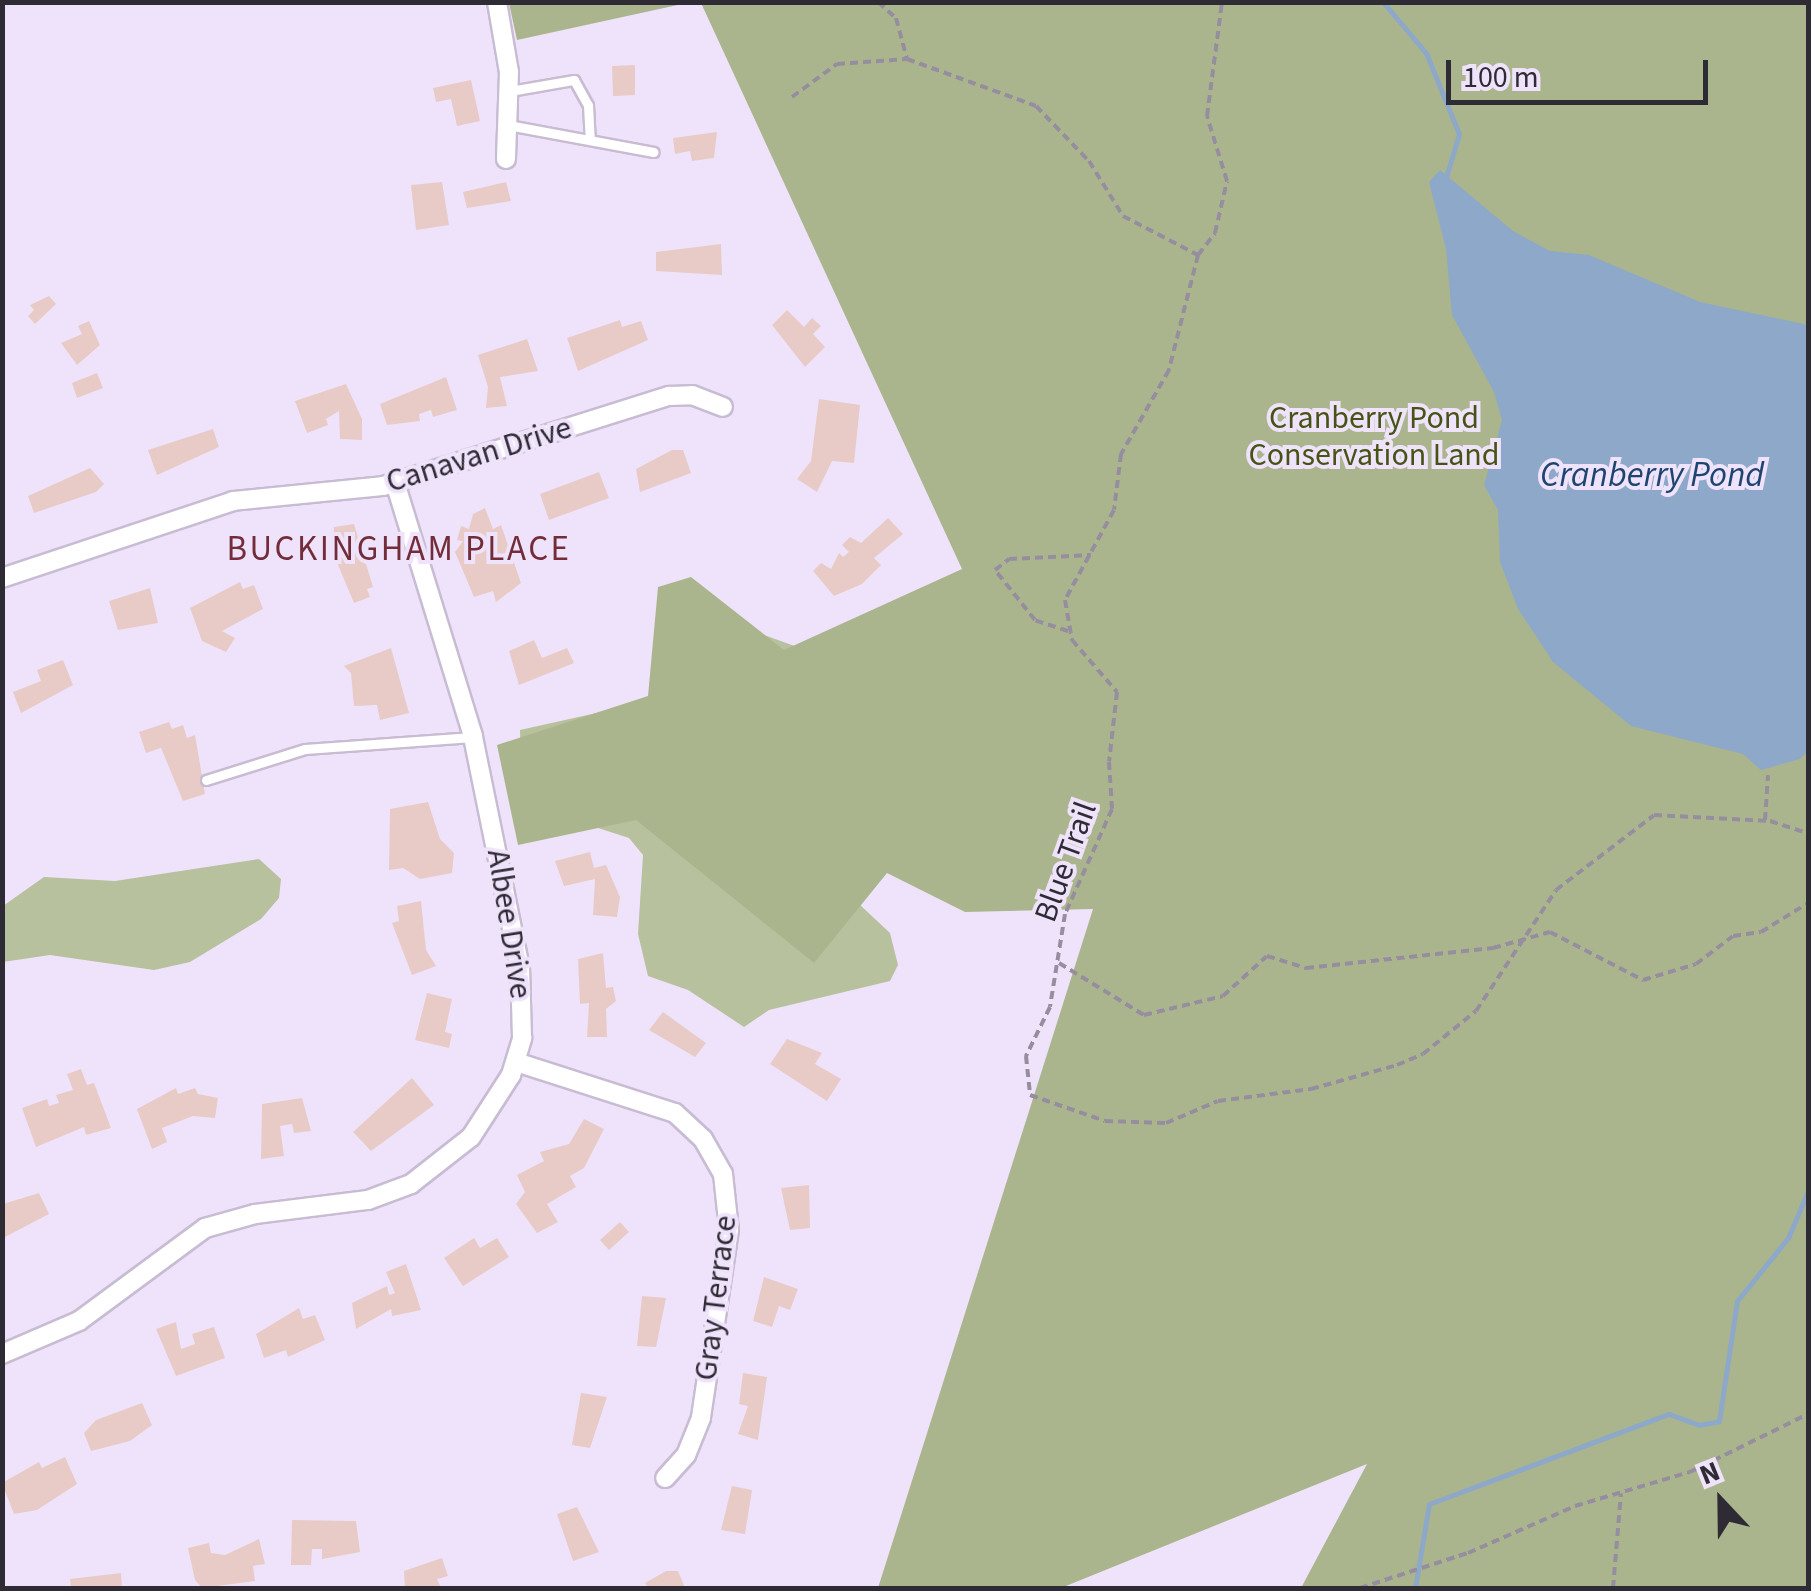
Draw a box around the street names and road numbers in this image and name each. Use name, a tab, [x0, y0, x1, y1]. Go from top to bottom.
street label: Canavan Drive	[382, 409, 576, 501]
street label: Blue Trail	[1027, 797, 1105, 927]
street label: Albee Drive	[478, 847, 540, 1001]
street label: Gray Terrace	[687, 1213, 745, 1383]

